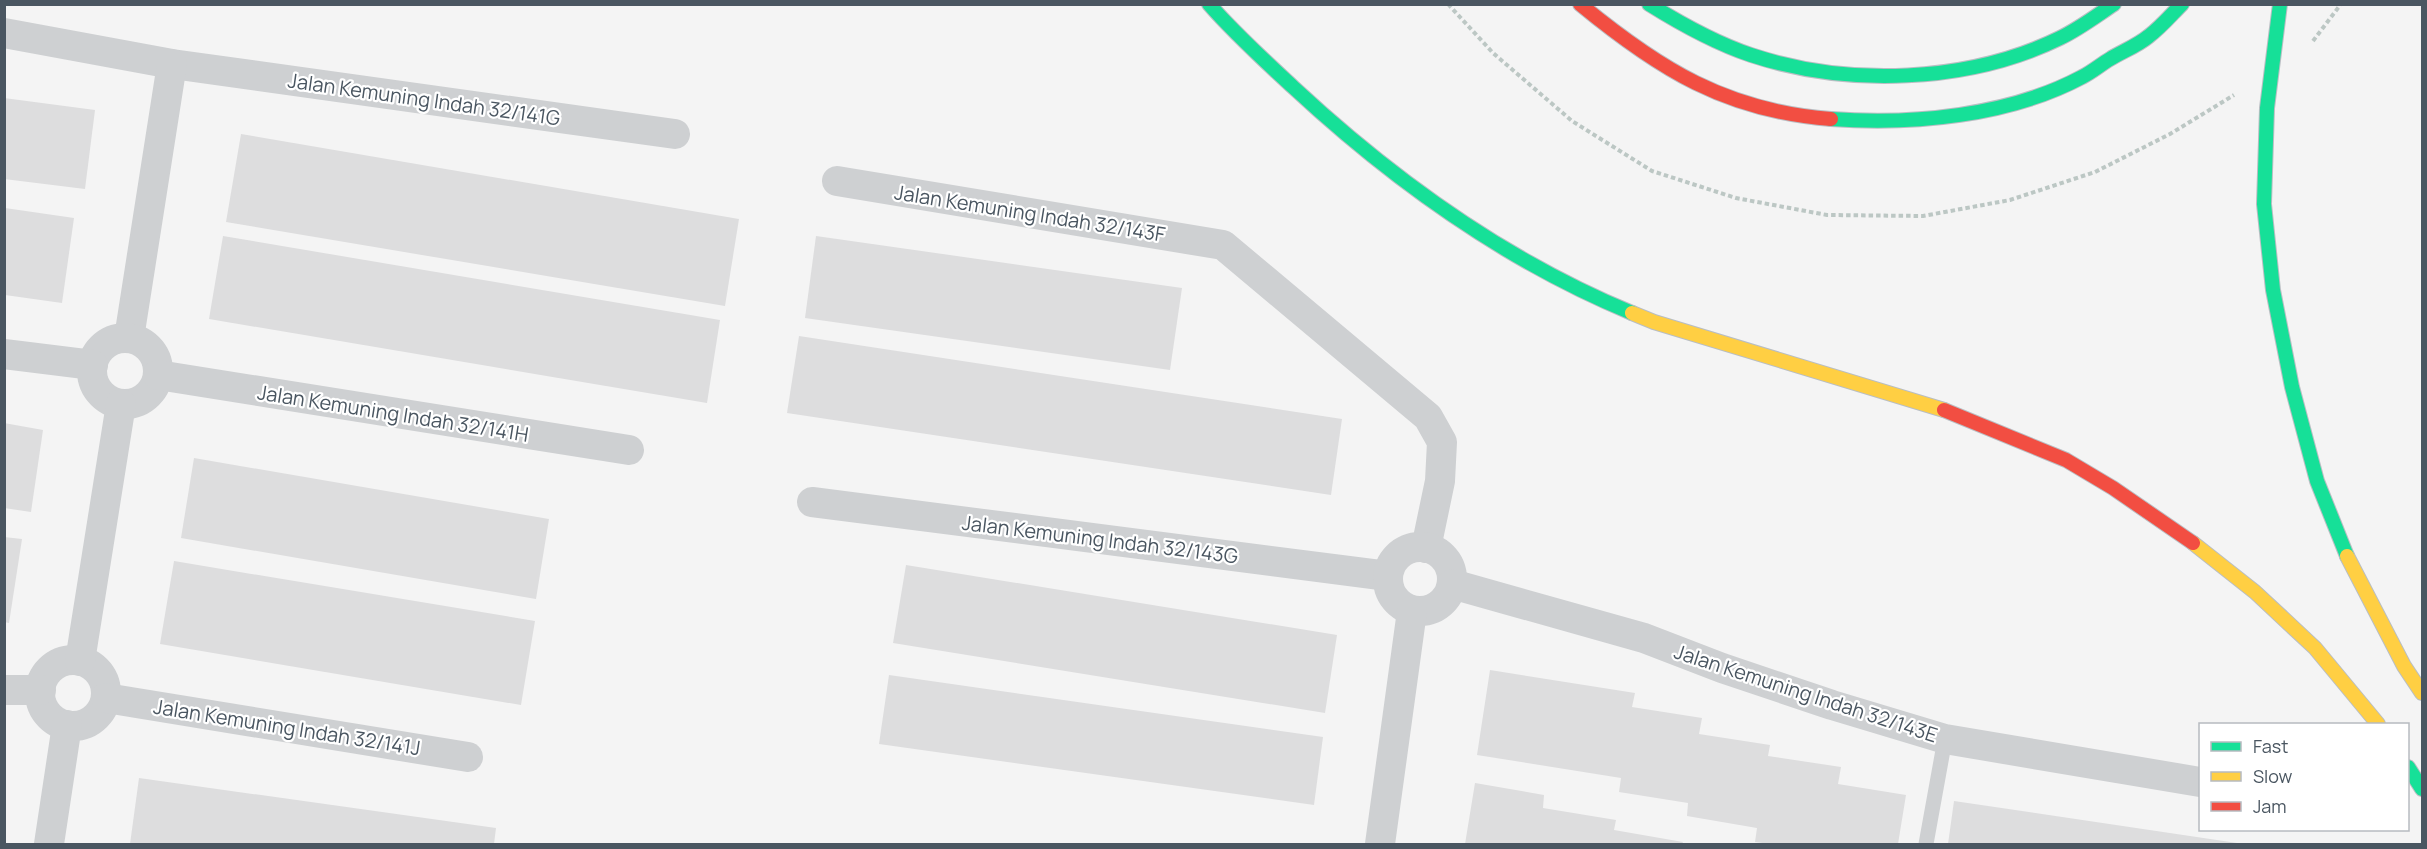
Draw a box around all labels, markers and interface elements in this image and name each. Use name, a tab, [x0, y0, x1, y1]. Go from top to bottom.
street label: Jalan Kemuning Indah 32/141G	[286, 67, 562, 131]
street label: Jalan Kemuning Indah 32/143F	[893, 178, 1167, 248]
street label: Jalan Kemuning Indah 32/141H	[255, 378, 531, 448]
street label: Jalan Kemuning Indah 32/143G	[960, 509, 1240, 569]
street label: Jalan Kemuning Indah 32/143E	[1671, 638, 1941, 748]
street label: Jalan Kemuning Indah 32/141J	[152, 693, 422, 761]
legend	[2199, 723, 2409, 831]
text: Fast	[2253, 734, 2288, 758]
text: Slow	[2253, 764, 2293, 788]
text: Jam	[2253, 794, 2287, 818]

